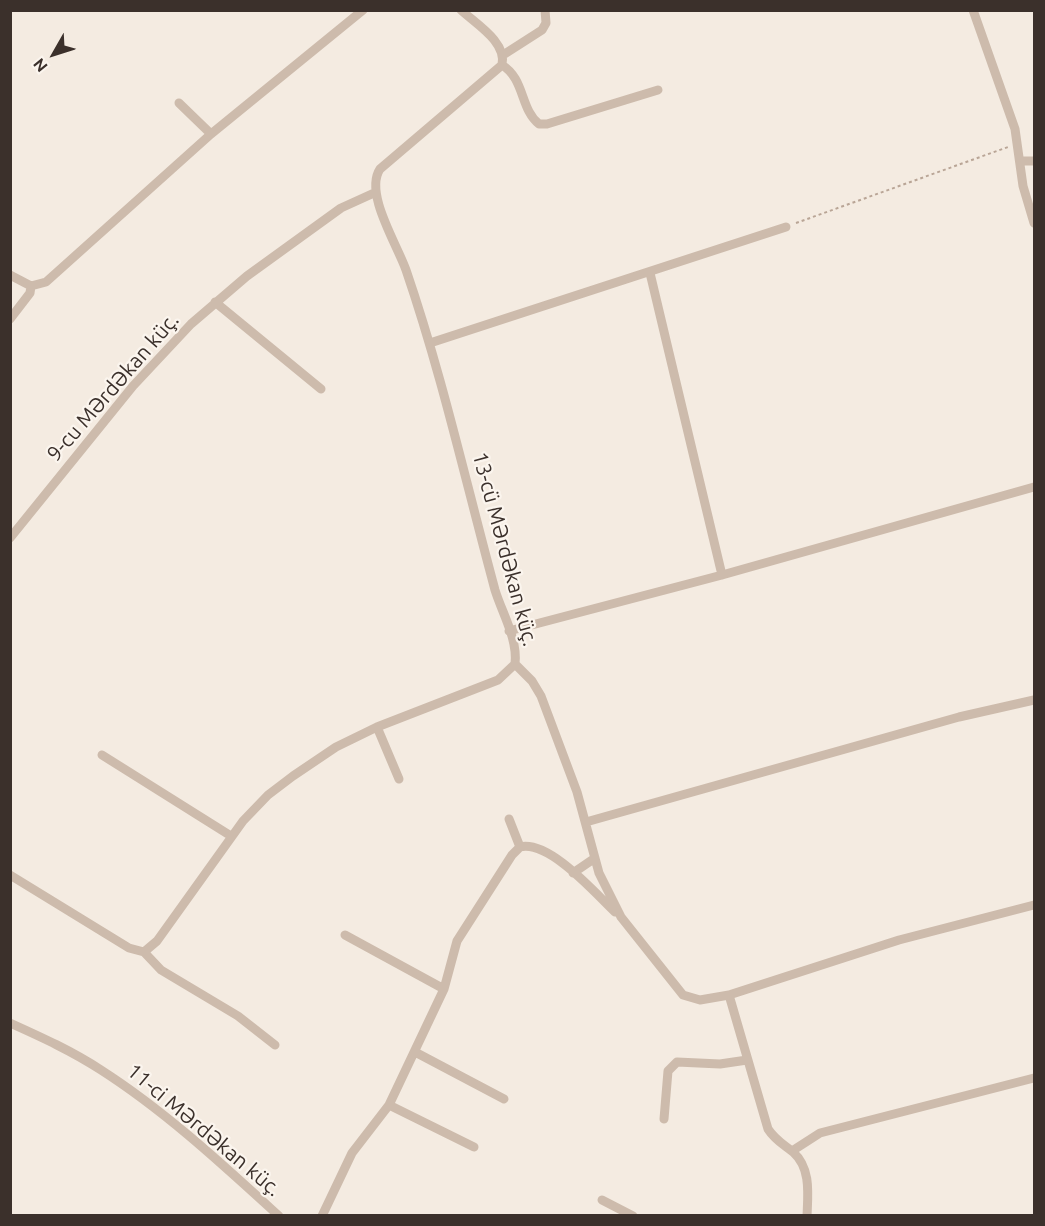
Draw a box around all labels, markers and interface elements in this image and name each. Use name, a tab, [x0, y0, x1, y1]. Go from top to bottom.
north arrow	[24, 24, 84, 84]
text: N	[29, 55, 51, 76]
street label: 9-cu Mərdəkan küç.	[42, 308, 184, 466]
street label: 13-cü Mərdəkan küç.	[467, 449, 543, 649]
street label: 11-ci Mərdəkan küç.	[122, 1058, 286, 1202]

